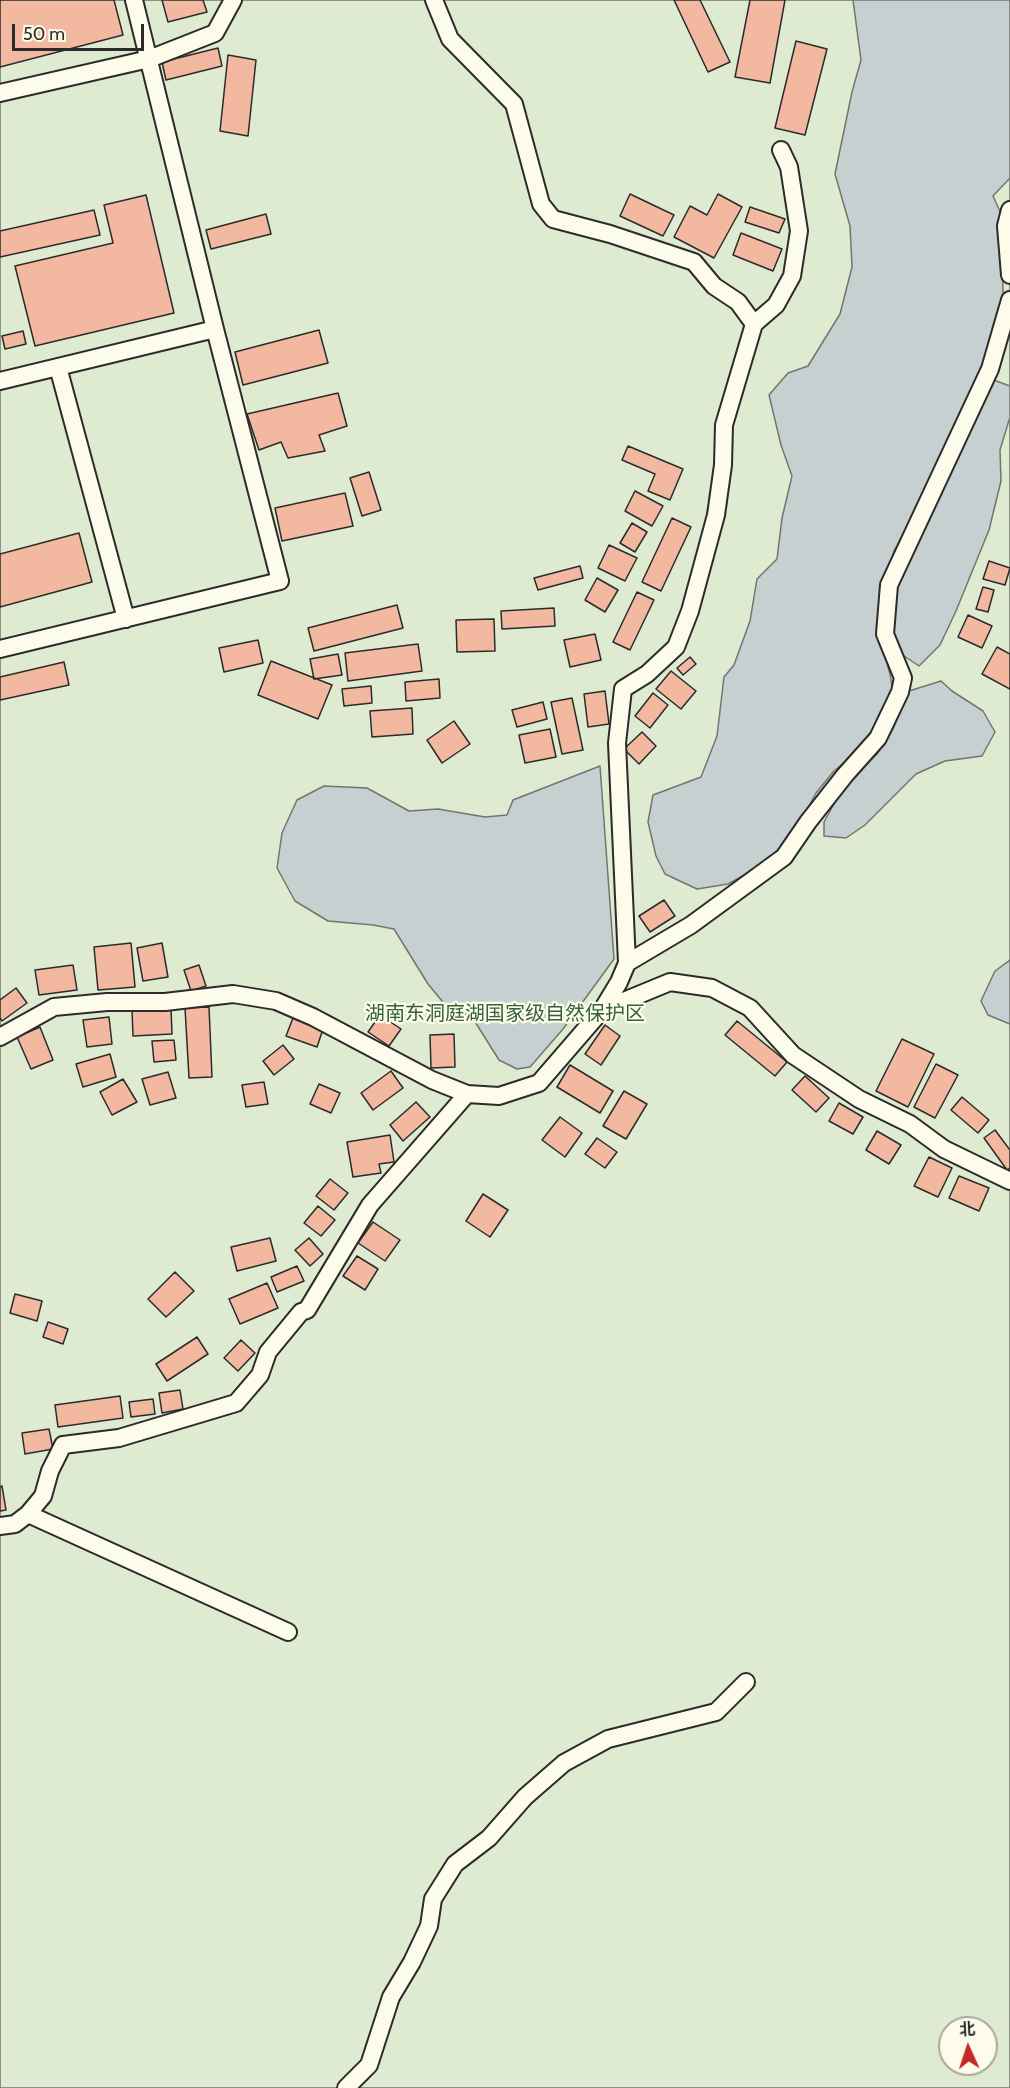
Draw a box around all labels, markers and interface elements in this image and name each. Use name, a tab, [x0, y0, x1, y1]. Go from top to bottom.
scale bar	[15, 12, 147, 50]
text: 50 m	[23, 23, 65, 45]
park label: 湖南东洞庭湖国家级自然保护区	[365, 1002, 645, 1026]
north arrow	[938, 2016, 998, 2076]
text: 北	[959, 2020, 976, 2039]

